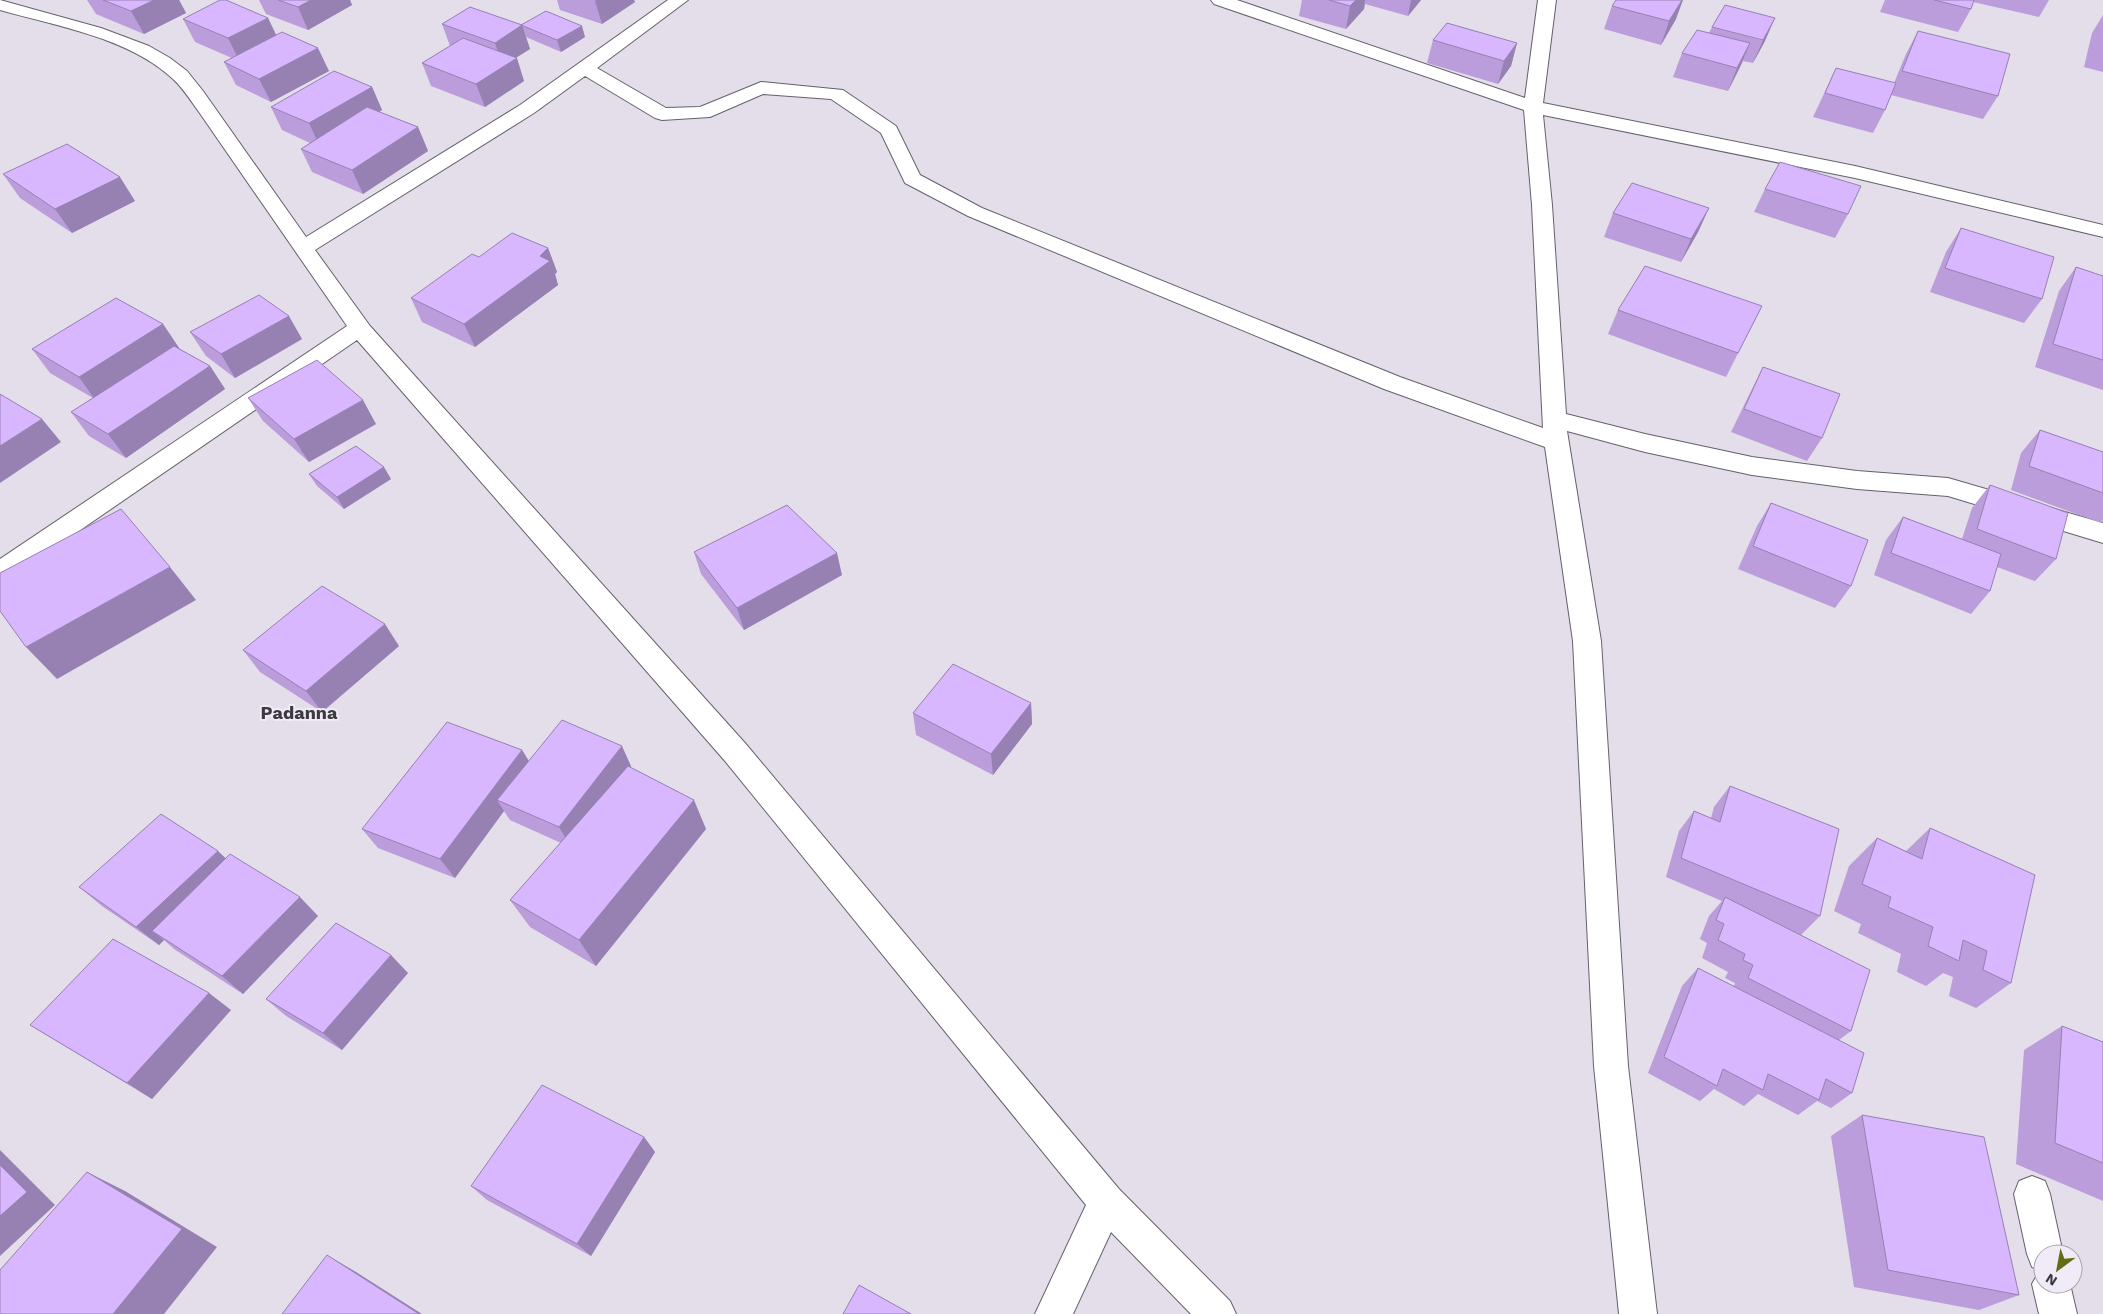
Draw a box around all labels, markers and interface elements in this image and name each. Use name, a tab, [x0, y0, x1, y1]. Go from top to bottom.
district label: Padanna	[261, 702, 338, 723]
north arrow	[2033, 1244, 2083, 1294]
text: N	[2042, 1270, 2060, 1290]

